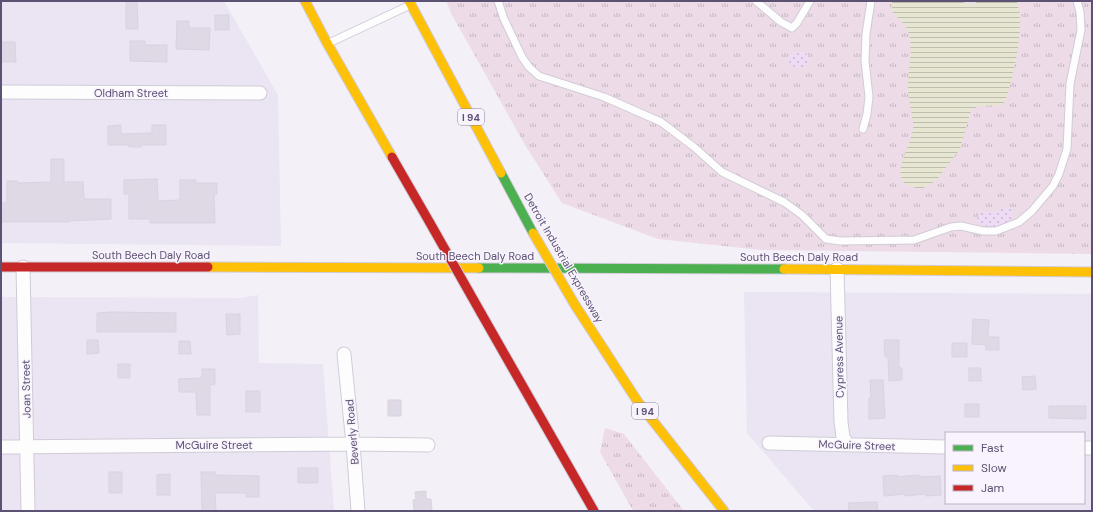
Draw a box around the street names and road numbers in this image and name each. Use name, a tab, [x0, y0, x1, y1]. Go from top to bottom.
street label: Oldham Street	[94, 86, 168, 100]
road number: I 94	[458, 109, 484, 125]
street label: Detroit Industrial Expressway	[521, 191, 607, 325]
street label: South Beech Daly Road	[92, 248, 210, 262]
street label: South Beech Daly Road	[416, 249, 534, 263]
street label: South Beech Daly Road	[740, 250, 858, 264]
street label: Cypress Avenue	[831, 316, 847, 398]
street label: Joan Street	[18, 360, 34, 418]
street label: Beverly Road	[342, 399, 362, 465]
road number: I 94	[632, 403, 658, 419]
street label: McGuire Street	[818, 437, 896, 453]
street label: McGuire Street	[175, 438, 253, 452]

